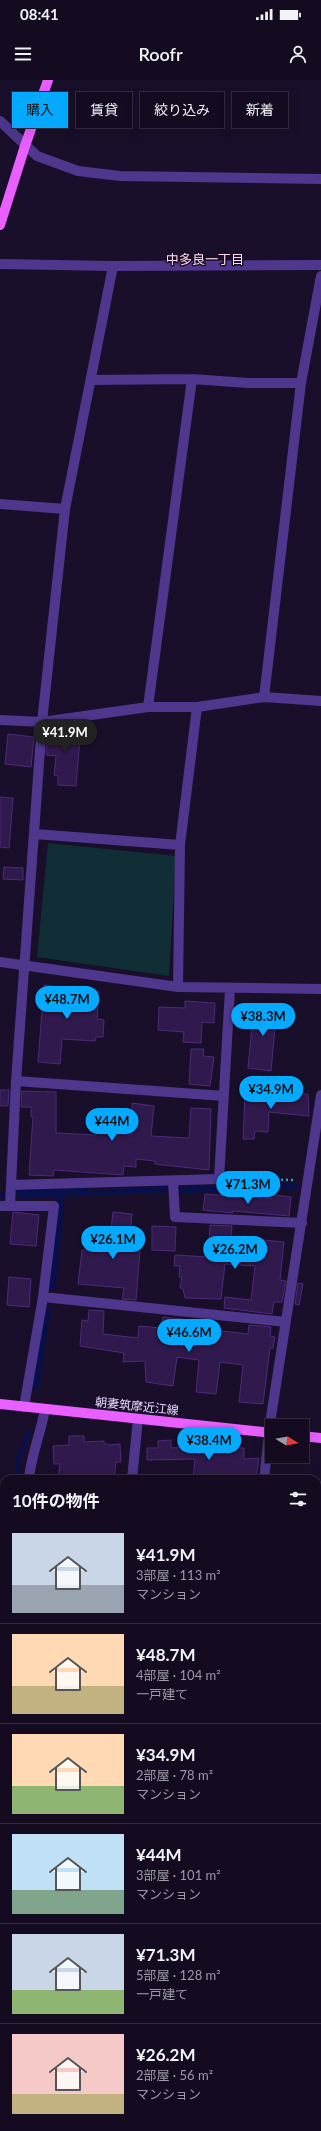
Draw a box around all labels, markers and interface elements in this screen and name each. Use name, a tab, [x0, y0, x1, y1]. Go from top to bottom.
text: 08:41	[20, 5, 59, 23]
icon: menu	[12, 43, 34, 65]
text: Roofr	[138, 43, 183, 65]
icon: person	[287, 43, 309, 65]
chip: 購入	[12, 92, 68, 128]
chip: 賃貸	[76, 92, 132, 128]
chip: 絞り込み	[140, 92, 224, 128]
chip: 新着	[232, 92, 288, 128]
district label: 中多良一丁目	[166, 251, 244, 267]
pin: ¥41.9M	[32, 719, 98, 753]
text: ¥41.9M	[42, 724, 88, 740]
pin: ¥48.7M	[34, 986, 100, 1020]
text: ¥48.7M	[44, 991, 90, 1007]
pin: ¥38.3M	[230, 1003, 296, 1037]
text: ¥38.3M	[240, 1008, 286, 1024]
pin: ¥34.9M	[238, 1076, 304, 1110]
text: ¥34.9M	[248, 1081, 294, 1097]
pin: ¥44M	[88, 1108, 136, 1142]
text: ¥44M	[95, 1113, 129, 1129]
pin: ¥71.3M	[215, 1171, 281, 1205]
text: ¥71.3M	[225, 1176, 271, 1192]
pin: ¥26.1M	[80, 1226, 146, 1260]
text: ¥26.1M	[90, 1231, 136, 1247]
pin: ¥26.2M	[202, 1236, 268, 1270]
text: ¥26.2M	[212, 1241, 258, 1257]
pin: ¥46.6M	[156, 1319, 222, 1353]
text: ¥46.6M	[166, 1324, 212, 1340]
street label: 朝妻筑摩近江線	[94, 1394, 180, 1418]
north arrow	[265, 1419, 309, 1463]
map controls	[265, 1419, 309, 1463]
pin: ¥38.4M	[176, 1427, 242, 1461]
text: ¥38.4M	[186, 1432, 232, 1448]
icon: filters	[287, 1488, 309, 1510]
text: 10件の物件	[12, 1490, 100, 1511]
text: ¥41.9M	[136, 1544, 196, 1565]
icon: home	[44, 1549, 92, 1597]
text: 3部屋 · 113 m²	[136, 1567, 221, 1583]
text: マンション	[136, 1586, 201, 1602]
text: ¥48.7M	[136, 1644, 196, 1665]
icon: home	[44, 1650, 92, 1698]
text: 4部屋 · 104 m²	[136, 1667, 221, 1683]
text: 一戸建て	[136, 1686, 188, 1702]
text: ¥34.9M	[136, 1744, 196, 1765]
icon: home	[44, 1750, 92, 1798]
text: 2部屋 · 78 m²	[136, 1767, 213, 1783]
text: マンション	[136, 1786, 201, 1802]
text: ¥44M	[136, 1844, 182, 1865]
icon: home	[44, 1850, 92, 1898]
text: 3部屋 · 101 m²	[136, 1867, 221, 1883]
text: マンション	[136, 1886, 201, 1902]
text: ¥71.3M	[136, 1944, 196, 1965]
icon: home	[44, 1950, 92, 1998]
text: 5部屋 · 128 m²	[136, 1967, 221, 1983]
text: 一戸建て	[136, 1986, 188, 2002]
text: ¥26.2M	[136, 2044, 196, 2065]
icon: home	[44, 2050, 92, 2098]
text: 2部屋 · 56 m²	[136, 2067, 213, 2083]
text: マンション	[136, 2086, 201, 2102]

